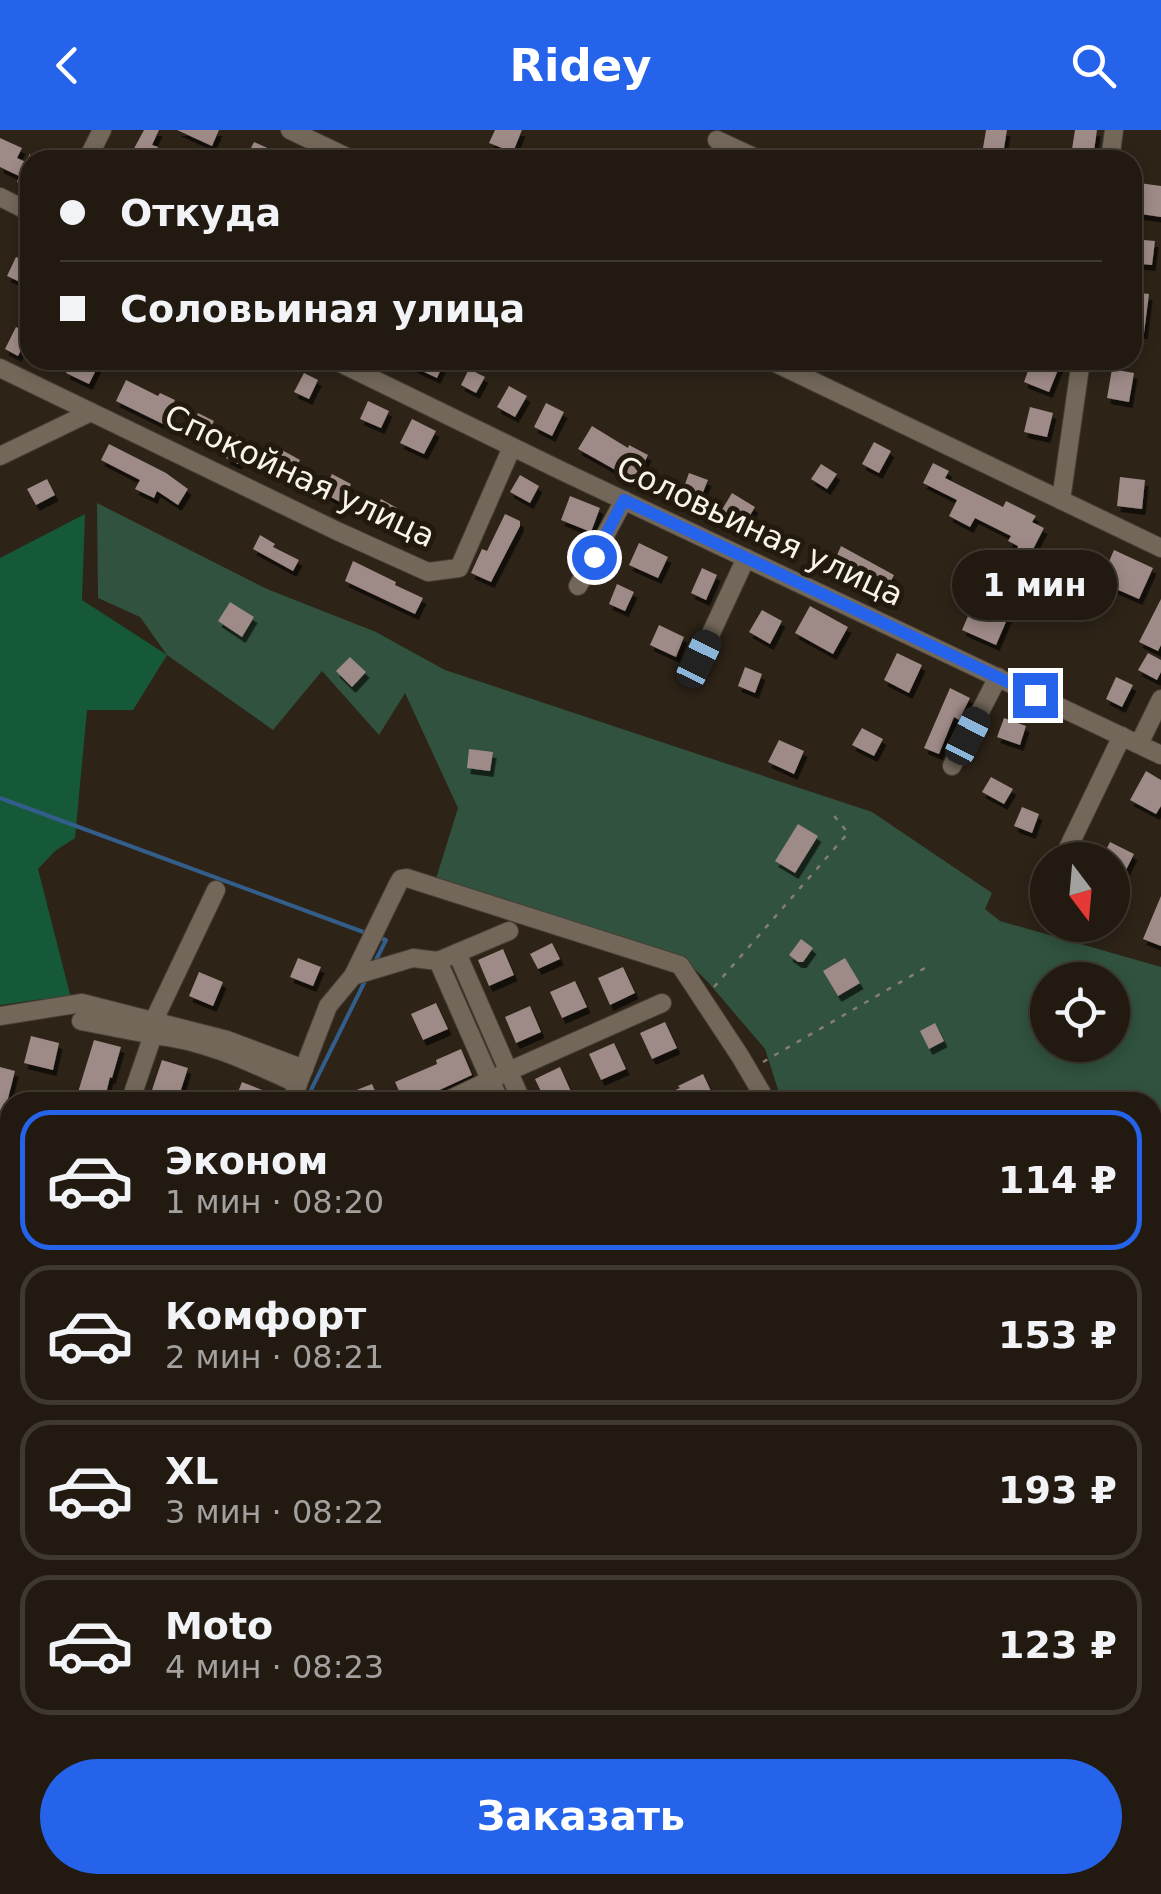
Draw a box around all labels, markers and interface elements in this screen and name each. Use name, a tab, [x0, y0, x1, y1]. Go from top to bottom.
icon: back	[40, 38, 95, 93]
icon: search	[1066, 38, 1121, 93]
text: Ridey	[509, 39, 652, 92]
text: Откуда	[120, 191, 281, 235]
text: Соловьиная улица	[120, 287, 525, 331]
street label: Спокойная улица	[159, 397, 441, 555]
street label: Соловьиная улица	[611, 448, 909, 614]
route start	[572, 535, 617, 580]
callout: 1 мин	[952, 550, 1118, 620]
text: 1 мин	[982, 566, 1087, 604]
car	[672, 625, 726, 693]
route end	[1013, 673, 1058, 718]
car	[941, 702, 995, 770]
north arrow	[1030, 842, 1130, 942]
map controls	[1030, 842, 1130, 1062]
button: locate	[1030, 962, 1130, 1062]
icon: car	[45, 1135, 135, 1225]
text: Эконом	[165, 1139, 328, 1183]
text: 114 ₽	[998, 1158, 1117, 1202]
text: 1 мин · 08:20	[165, 1183, 384, 1221]
icon: car	[45, 1290, 135, 1380]
text: Комфорт	[165, 1294, 366, 1338]
text: 153 ₽	[998, 1313, 1117, 1357]
text: 2 мин · 08:21	[165, 1338, 384, 1376]
icon: car	[45, 1445, 135, 1535]
text: XL	[165, 1449, 219, 1493]
text: 193 ₽	[998, 1468, 1117, 1512]
text: 3 мин · 08:22	[165, 1493, 384, 1531]
icon: car	[45, 1600, 135, 1690]
text: Moto	[165, 1604, 273, 1648]
text: 123 ₽	[998, 1623, 1117, 1667]
text: 4 мин · 08:23	[165, 1648, 384, 1686]
button: Заказать	[40, 1759, 1122, 1874]

